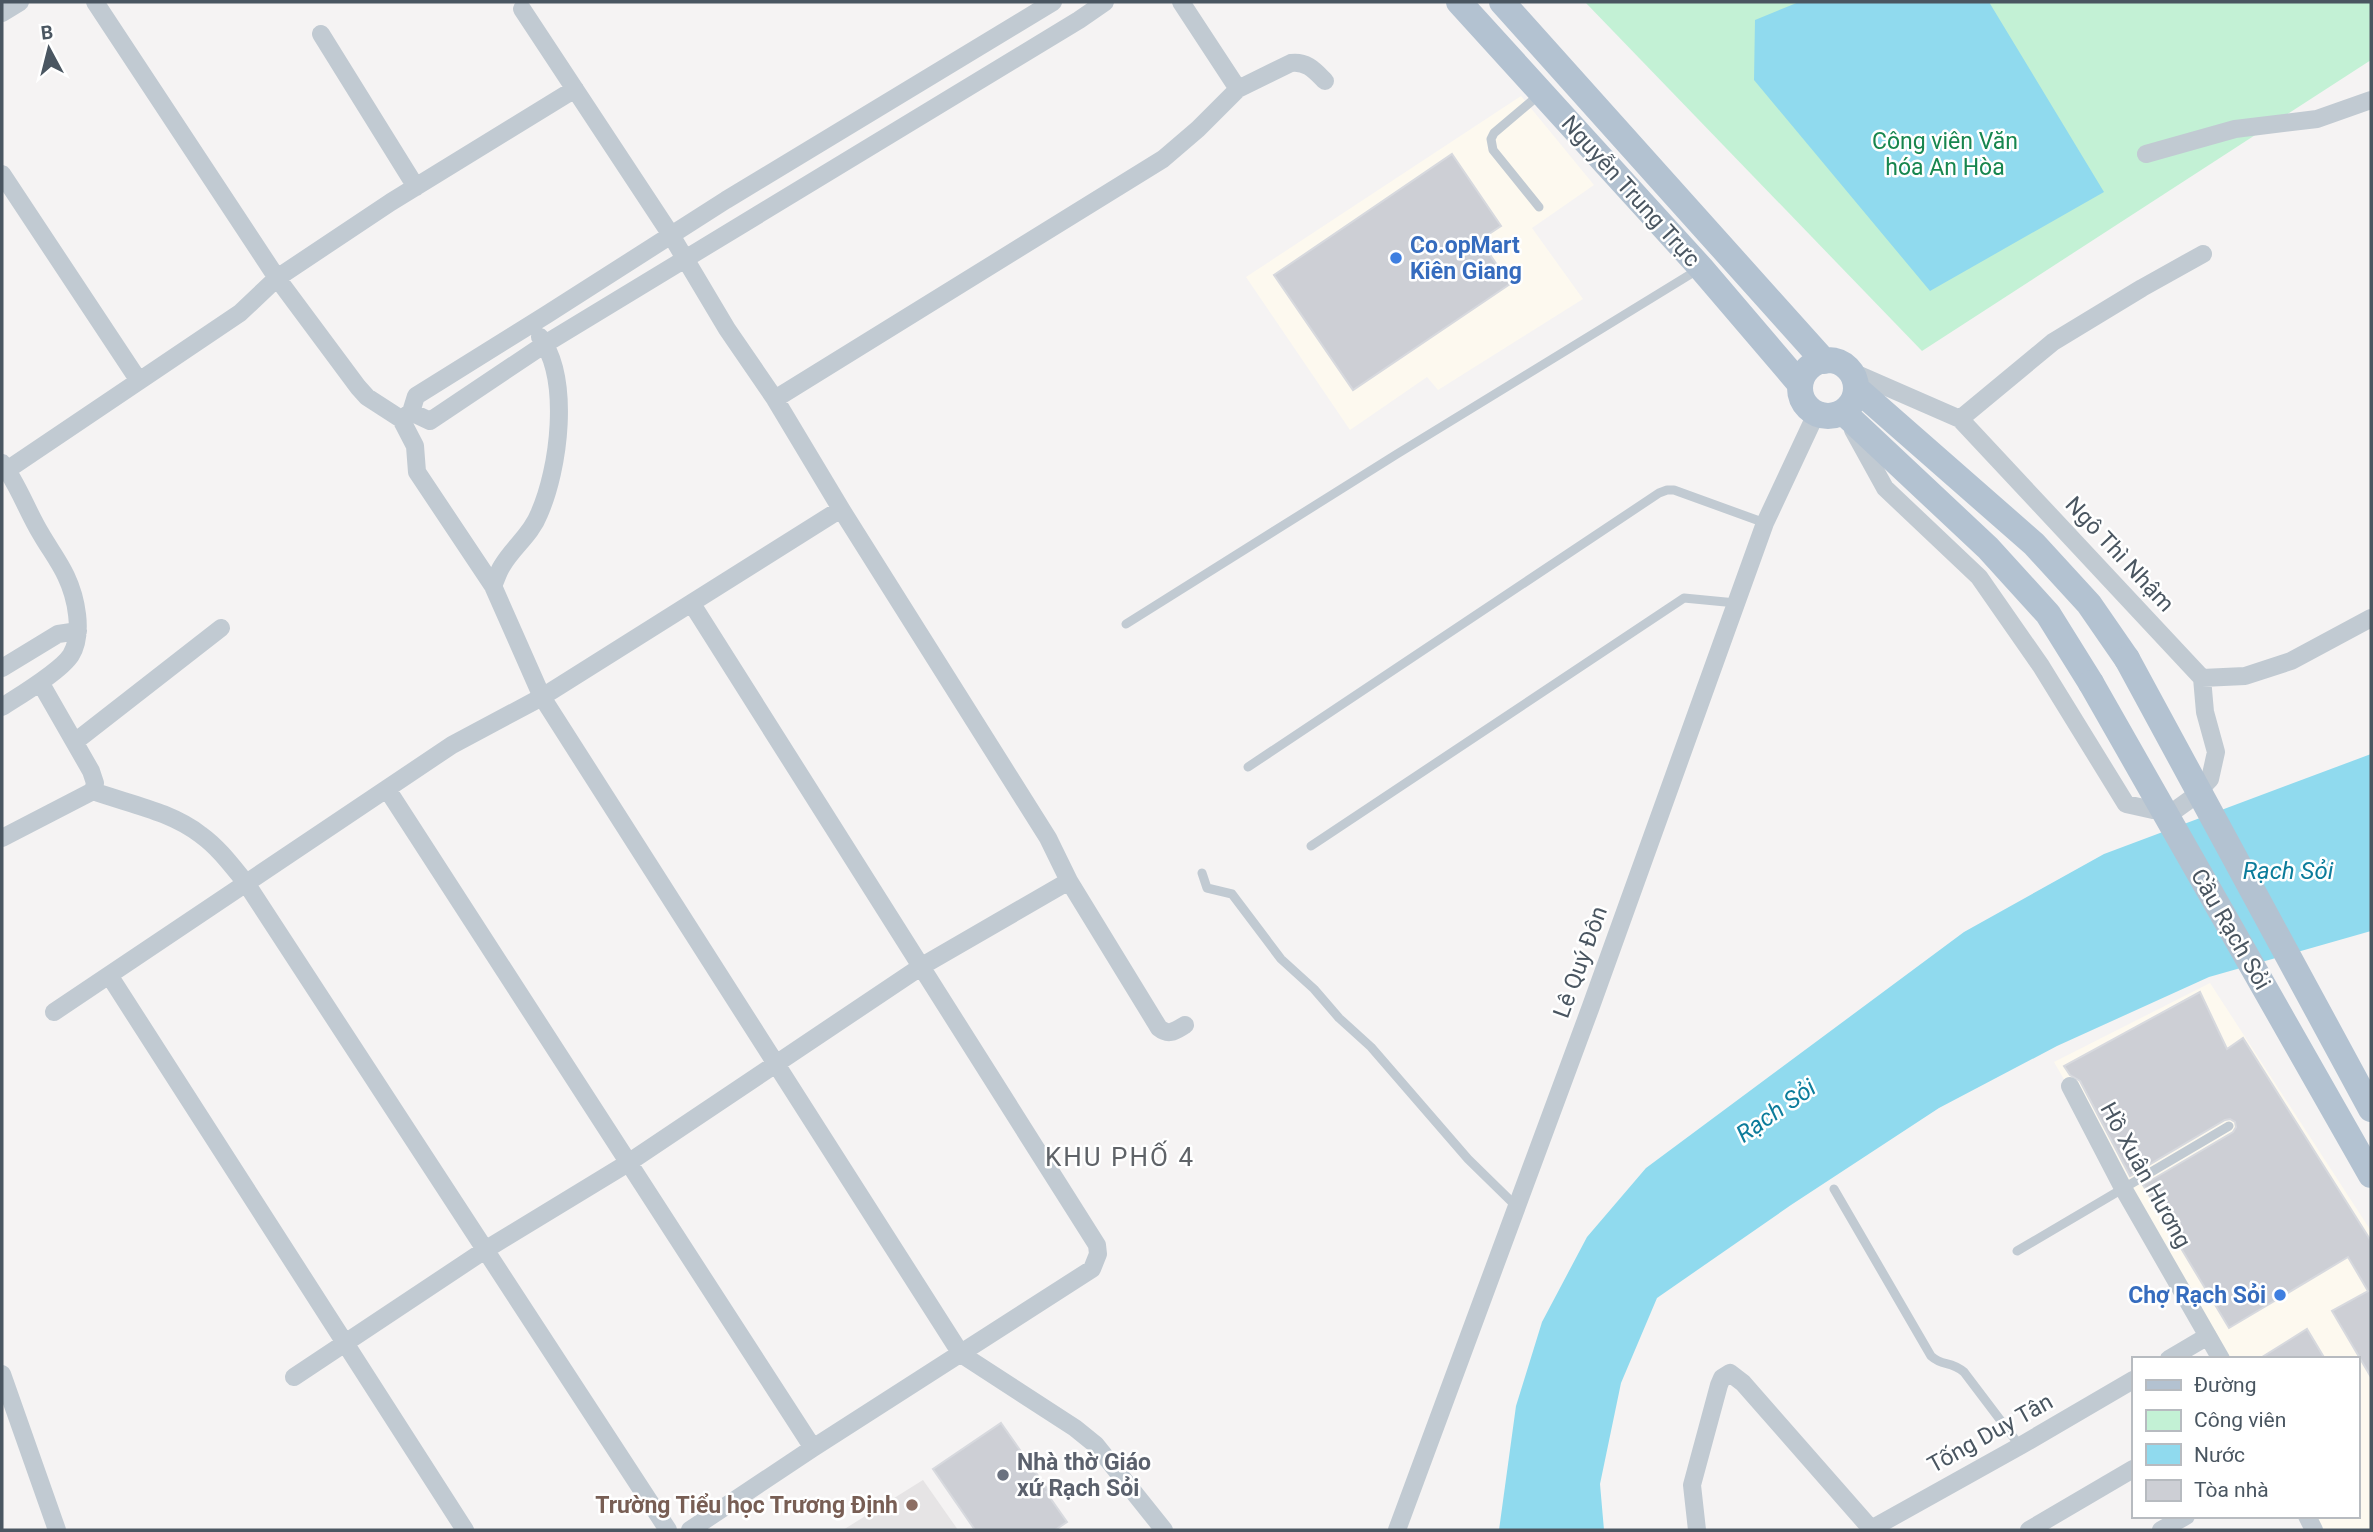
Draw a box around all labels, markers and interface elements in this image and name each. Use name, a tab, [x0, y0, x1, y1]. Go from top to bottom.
north arrow	[14, 14, 84, 84]
text: B	[40, 20, 54, 45]
street label: Nguyễn Trung Trực	[1556, 110, 1706, 272]
park label: Công viên Văn hóa An Hòa	[1872, 128, 2018, 181]
place label: Co.opMart Kiên Giang	[1410, 232, 1522, 285]
marker: Co.opMart Kiên Giang	[1388, 250, 1404, 266]
street label: Ngô Thì Nhậm	[2060, 491, 2180, 617]
water label: Rạch Sỏi	[2243, 857, 2334, 885]
street label: Cầu Rạch Sỏi	[2185, 864, 2276, 995]
street label: Lê Quý Đôn	[1548, 903, 1613, 1022]
water label: Rạch Sỏi	[1731, 1073, 1821, 1148]
street label: Hồ Xuân Hương	[2094, 1098, 2197, 1253]
district label: KHU PHỐ 4	[1045, 1140, 1195, 1172]
place label: Chợ Rạch Sỏi	[2128, 1282, 2266, 1309]
marker: Chợ Rạch Sỏi	[2272, 1287, 2288, 1303]
legend	[2132, 1357, 2359, 1518]
text: Đường	[2194, 1373, 2256, 1397]
street label: Tống Duy Tân	[1923, 1388, 2057, 1479]
text: Công viên	[2194, 1408, 2286, 1432]
text: Nước	[2194, 1443, 2245, 1467]
place label: Nhà thờ Giáo xứ Rạch Sỏi	[1017, 1449, 1151, 1502]
marker: Nhà thờ Giáo xứ Rạch Sỏi	[995, 1467, 1011, 1483]
text: Tòa nhà	[2194, 1478, 2269, 1502]
place label: Trường Tiểu học Trương Định	[595, 1492, 898, 1519]
marker: Trường Tiểu học Trương Định	[904, 1497, 920, 1513]

